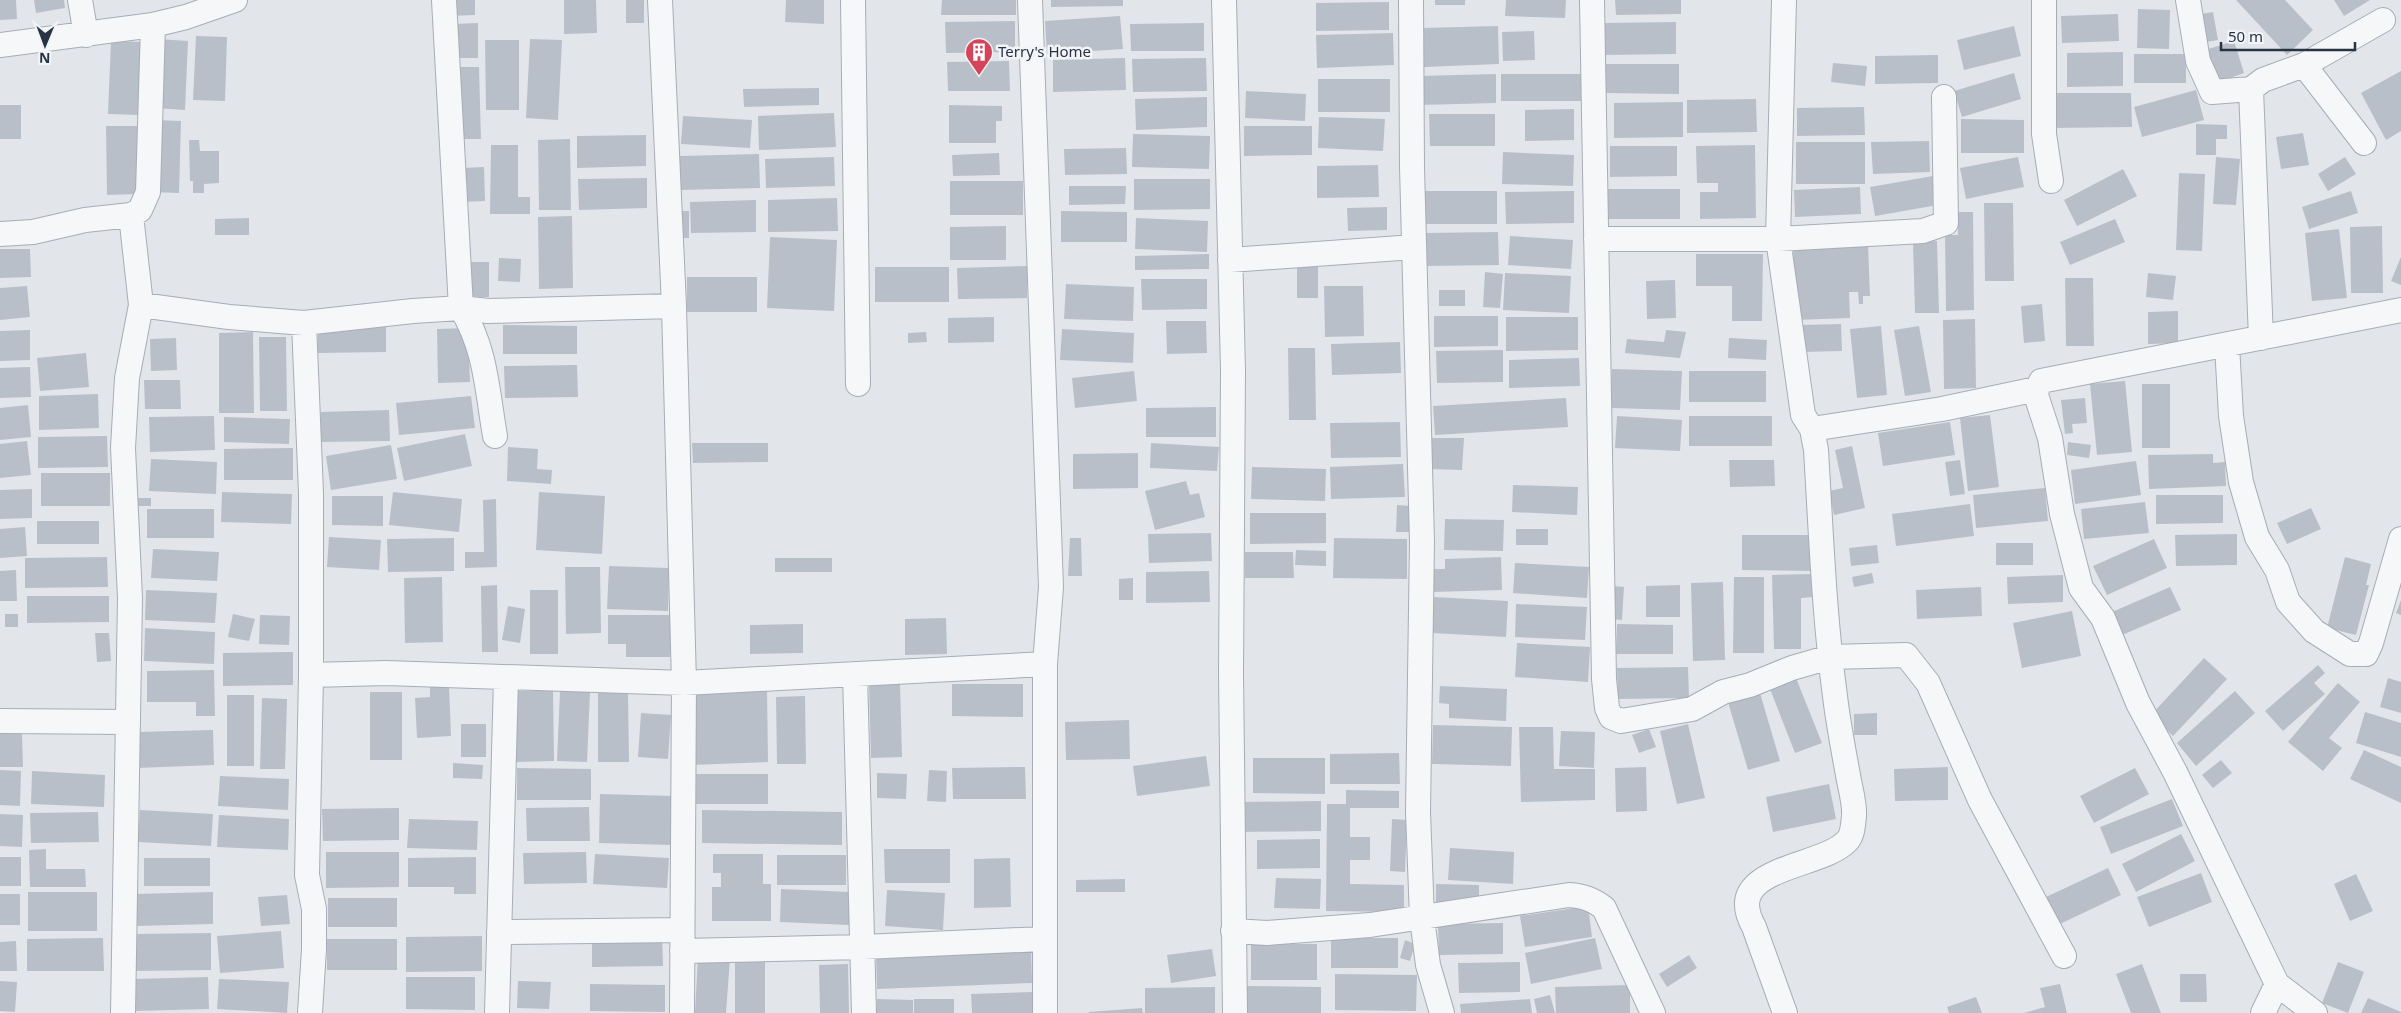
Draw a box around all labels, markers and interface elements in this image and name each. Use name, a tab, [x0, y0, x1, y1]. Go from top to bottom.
north arrow	[20, 20, 70, 70]
scale bar	[2221, 20, 2355, 52]
text: 50 m	[2228, 26, 2263, 46]
building icon: Terry's Home	[964, 37, 994, 76]
place label: Terry's Home	[998, 41, 1091, 61]
text: N	[39, 49, 51, 68]

